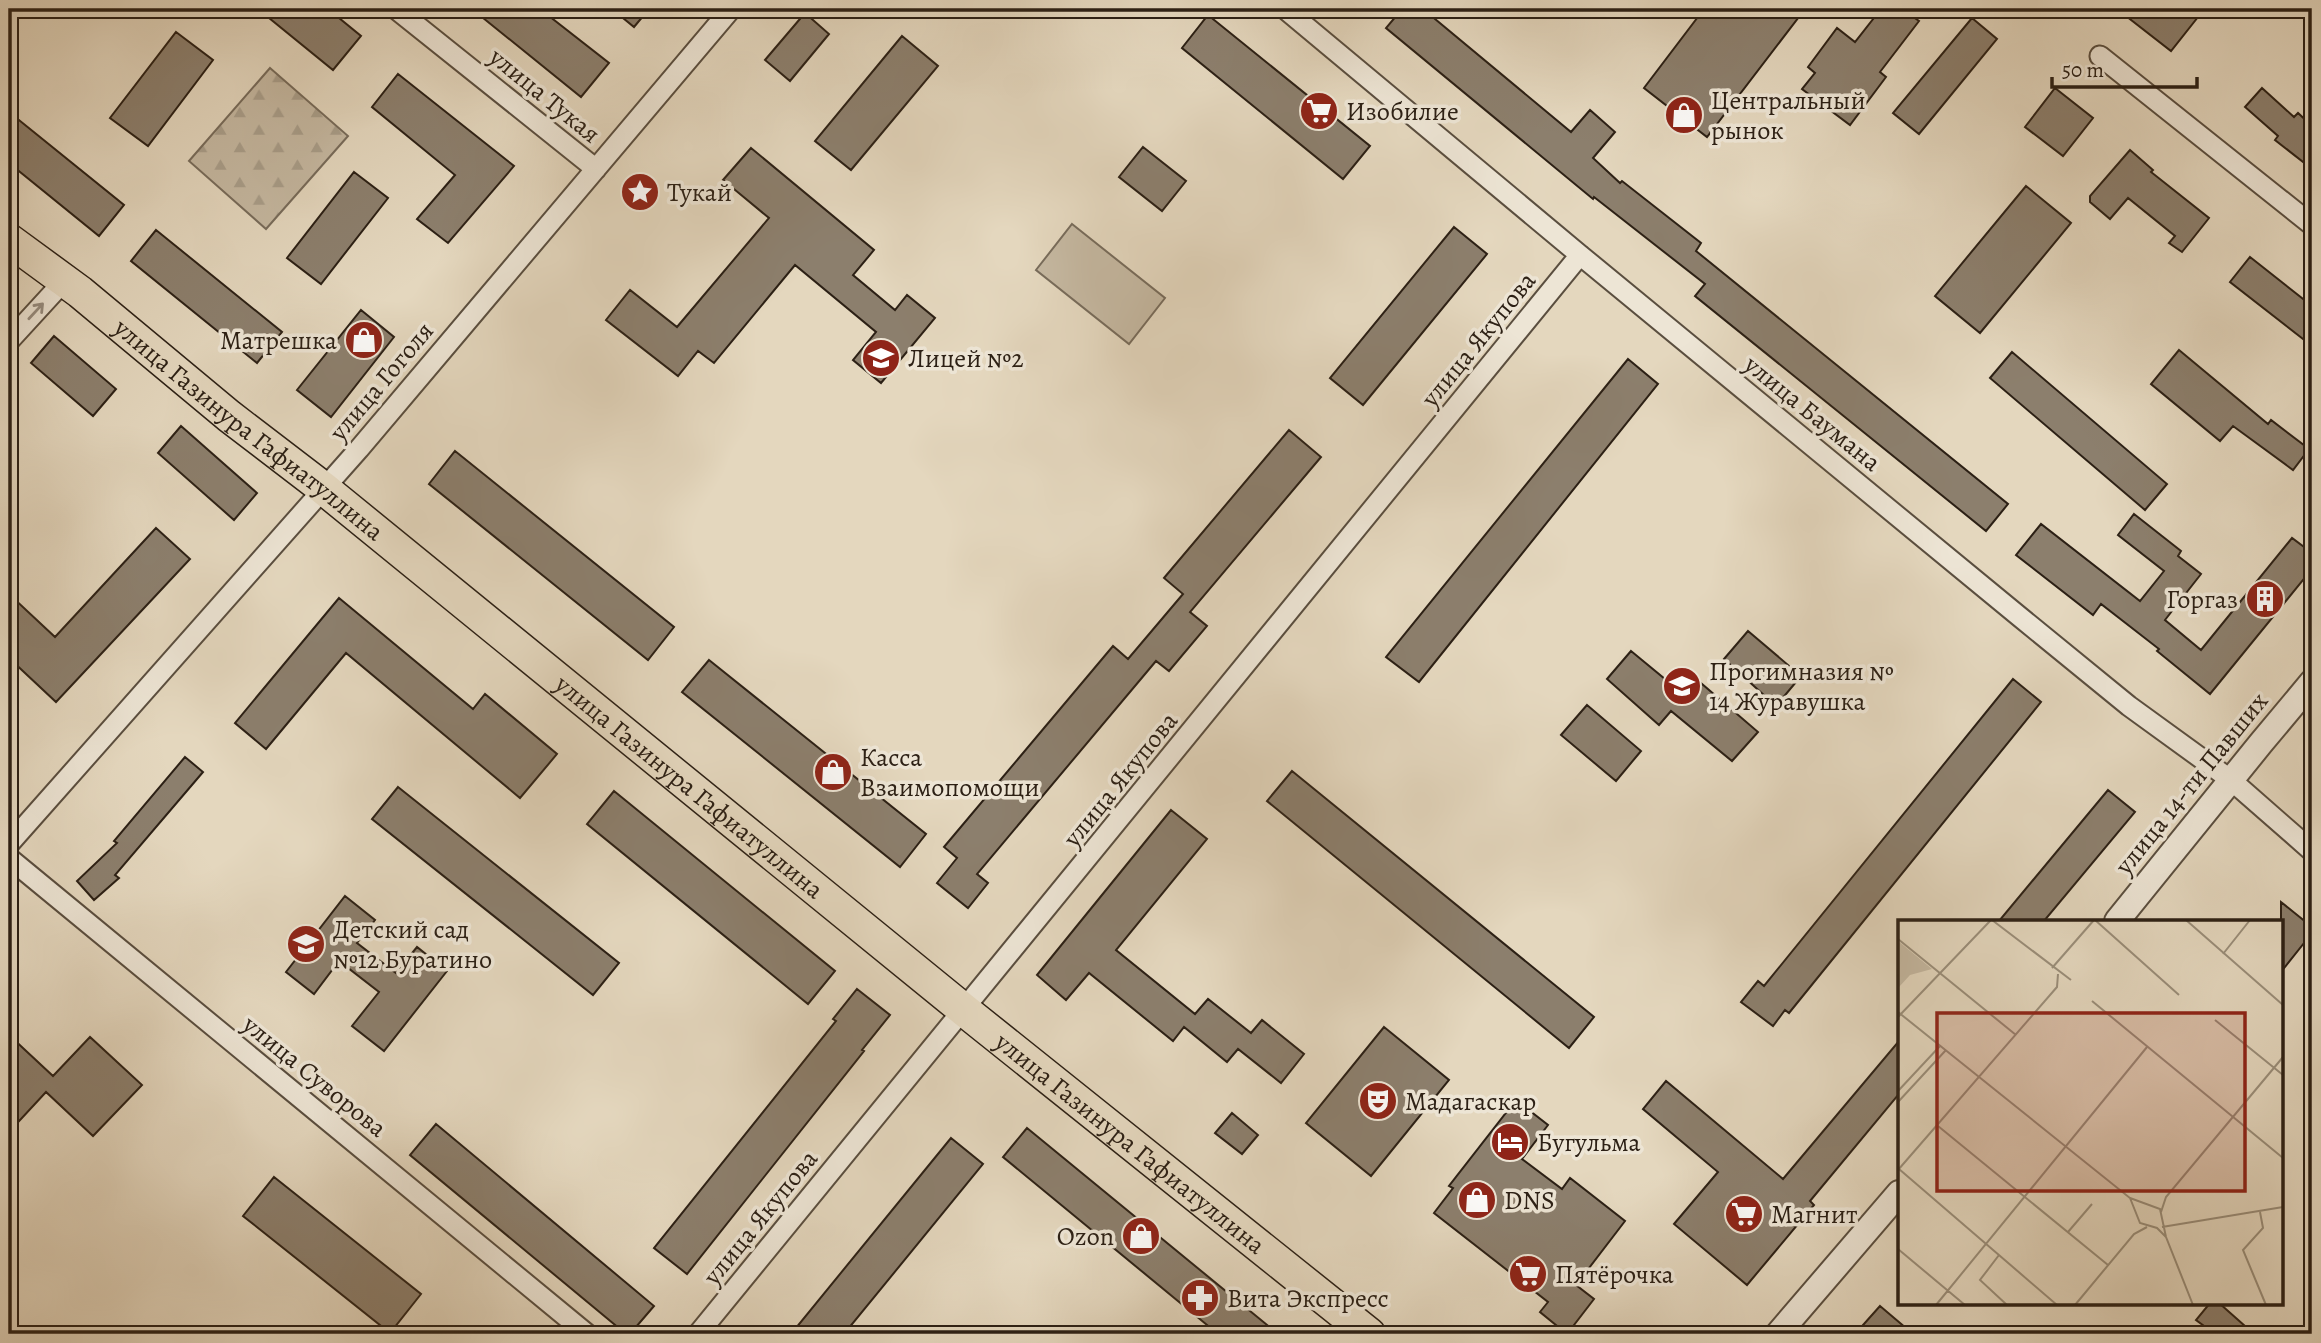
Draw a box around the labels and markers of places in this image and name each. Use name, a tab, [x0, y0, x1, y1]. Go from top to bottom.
place label: Центральный рынок	[1711, 83, 1866, 148]
supermarket icon: Изобилие	[1298, 90, 1340, 132]
place label: Изобилие	[1346, 94, 1459, 129]
shop icon: Центральный рынок	[1663, 94, 1705, 136]
place icon: Тукай	[619, 171, 661, 213]
place label: Тукай	[667, 175, 732, 210]
shop icon: Матрешка	[343, 319, 385, 361]
place label: Матрешка	[220, 323, 337, 358]
school or university icon: Лицей №2	[860, 337, 902, 379]
place label: Лицей №2	[908, 341, 1024, 376]
building icon: Горгаз	[2244, 578, 2286, 620]
place label: Горгаз	[2166, 582, 2238, 617]
place label: Прогимназия № 14 Журавушка	[1709, 654, 1894, 719]
school or university icon: Прогимназия № 14 Журавушка	[1661, 665, 1703, 707]
place label: Касса Взаимопомощи	[860, 740, 1040, 805]
shop icon: Касса Взаимопомощи	[812, 751, 854, 793]
place label: Детский сад №12 Буратино	[333, 912, 492, 977]
school or university icon: Детский сад №12 Буратино	[285, 923, 327, 965]
theatre icon: Мадагаскар	[1357, 1080, 1399, 1122]
place label: Мадагаскар	[1405, 1084, 1536, 1119]
hotel icon: Бугульма	[1489, 1121, 1531, 1163]
place label: Бугульма	[1537, 1125, 1641, 1160]
shop icon: DNS	[1456, 1179, 1498, 1221]
place label: DNS	[1504, 1183, 1555, 1218]
supermarket icon: Магнит	[1723, 1193, 1765, 1235]
place label: Магнит	[1771, 1197, 1858, 1232]
shop icon: Ozon	[1120, 1215, 1162, 1257]
place label: Ozon	[1057, 1219, 1114, 1254]
supermarket icon: Пятёрочка	[1507, 1253, 1549, 1295]
place label: Пятёрочка	[1555, 1257, 1674, 1292]
pharmacy icon: Вита Экспресс	[1179, 1277, 1221, 1319]
place label: Вита Экспресс	[1227, 1281, 1389, 1316]

